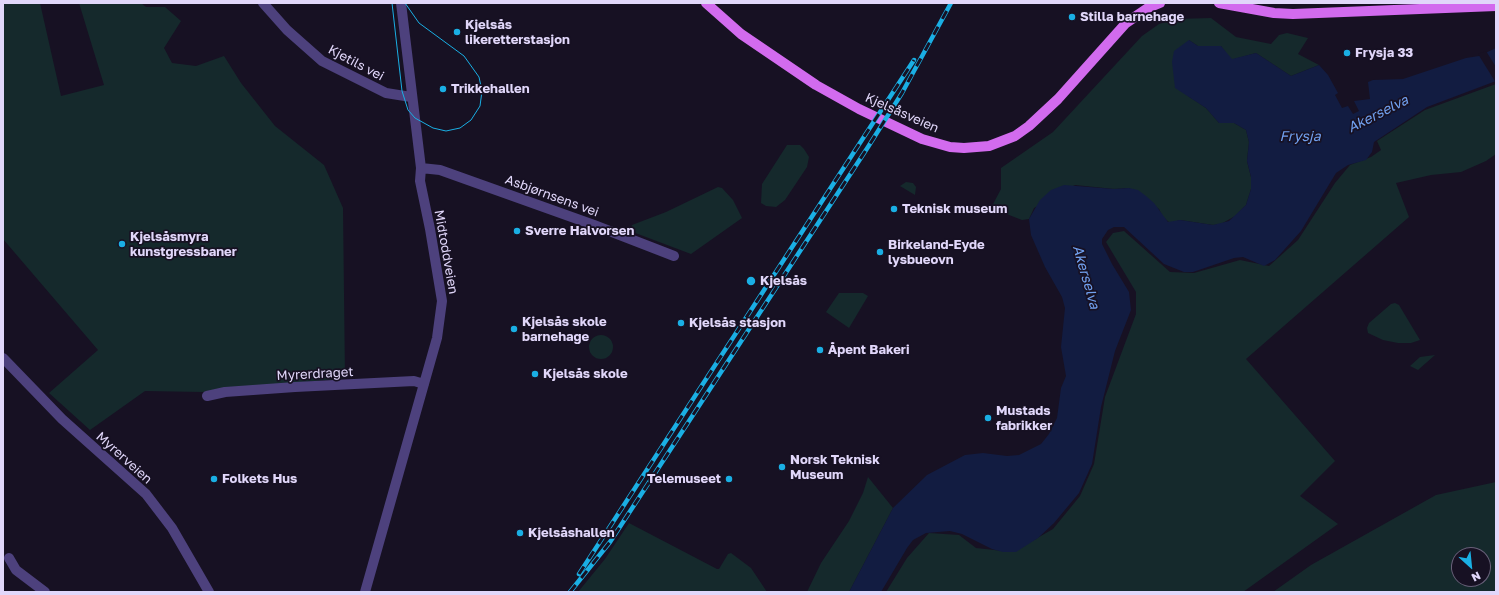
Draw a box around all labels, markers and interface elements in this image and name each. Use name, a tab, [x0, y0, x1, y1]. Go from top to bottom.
place label: Stilla barnehage	[1080, 9, 1184, 25]
marker: Stilla barnehage	[1067, 12, 1077, 22]
place label: Kjelsås likeretterstasjon	[465, 17, 570, 48]
marker: Kjelsås likeretterstasjon	[452, 27, 462, 37]
street label: Kjetils vei	[325, 42, 387, 84]
place label: Frysja 33	[1355, 45, 1413, 61]
marker: Frysja 33	[1342, 48, 1352, 58]
place label: Trikkehallen	[451, 81, 530, 97]
marker: Trikkehallen	[438, 84, 448, 94]
street label: Kjelsåsveien	[863, 90, 941, 136]
water label: Akerselva	[1345, 92, 1411, 136]
water label: Frysja	[1279, 129, 1321, 145]
street label: Asbjørnsens vei	[503, 172, 601, 220]
place label: Teknisk museum	[902, 201, 1007, 217]
marker: Teknisk museum	[889, 204, 899, 214]
street label: Midtoddveien	[431, 209, 461, 295]
place label: Sverre Halvorsen	[525, 223, 634, 239]
marker: Sverre Halvorsen	[512, 226, 522, 236]
place label: Kjelsåsmyra kunstgressbaner	[130, 229, 237, 260]
place label: Birkeland-Eyde lysbueovn	[888, 237, 985, 268]
marker: Kjelsåsmyra kunstgressbaner	[117, 239, 127, 249]
water label: Akerselva	[1069, 243, 1103, 311]
marker: Birkeland-Eyde lysbueovn	[875, 247, 885, 257]
place label: Kjelsås	[760, 273, 807, 289]
marker: Kjelsås	[745, 275, 757, 287]
place label: Kjelsås skole barnehage	[522, 314, 607, 345]
place label: Kjelsås stasjon	[689, 315, 786, 331]
marker: Kjelsås stasjon	[676, 318, 686, 328]
marker: Kjelsås skole barnehage	[509, 324, 519, 334]
place label: Åpent Bakeri	[828, 342, 909, 358]
marker: Åpent Bakeri	[815, 345, 825, 355]
street label: Myrerdraget	[276, 364, 354, 384]
place label: Kjelsås skole	[543, 366, 628, 382]
marker: Kjelsås skole	[530, 369, 540, 379]
place label: Mustads fabrikker	[996, 403, 1052, 434]
marker: Mustads fabrikker	[983, 413, 993, 423]
street label: Myrerveien	[93, 429, 155, 487]
place label: Norsk Teknisk Museum	[790, 452, 880, 483]
marker: Norsk Teknisk Museum	[777, 462, 787, 472]
place label: Folkets Hus	[222, 471, 297, 487]
place label: Telemuseet	[647, 471, 721, 487]
marker: Folkets Hus	[209, 474, 219, 484]
marker: Telemuseet	[724, 474, 734, 484]
place label: Kjelsåshallen	[528, 525, 615, 541]
marker: Kjelsåshallen	[515, 528, 525, 538]
north arrow	[1451, 547, 1491, 587]
text: N	[1470, 570, 1483, 585]

